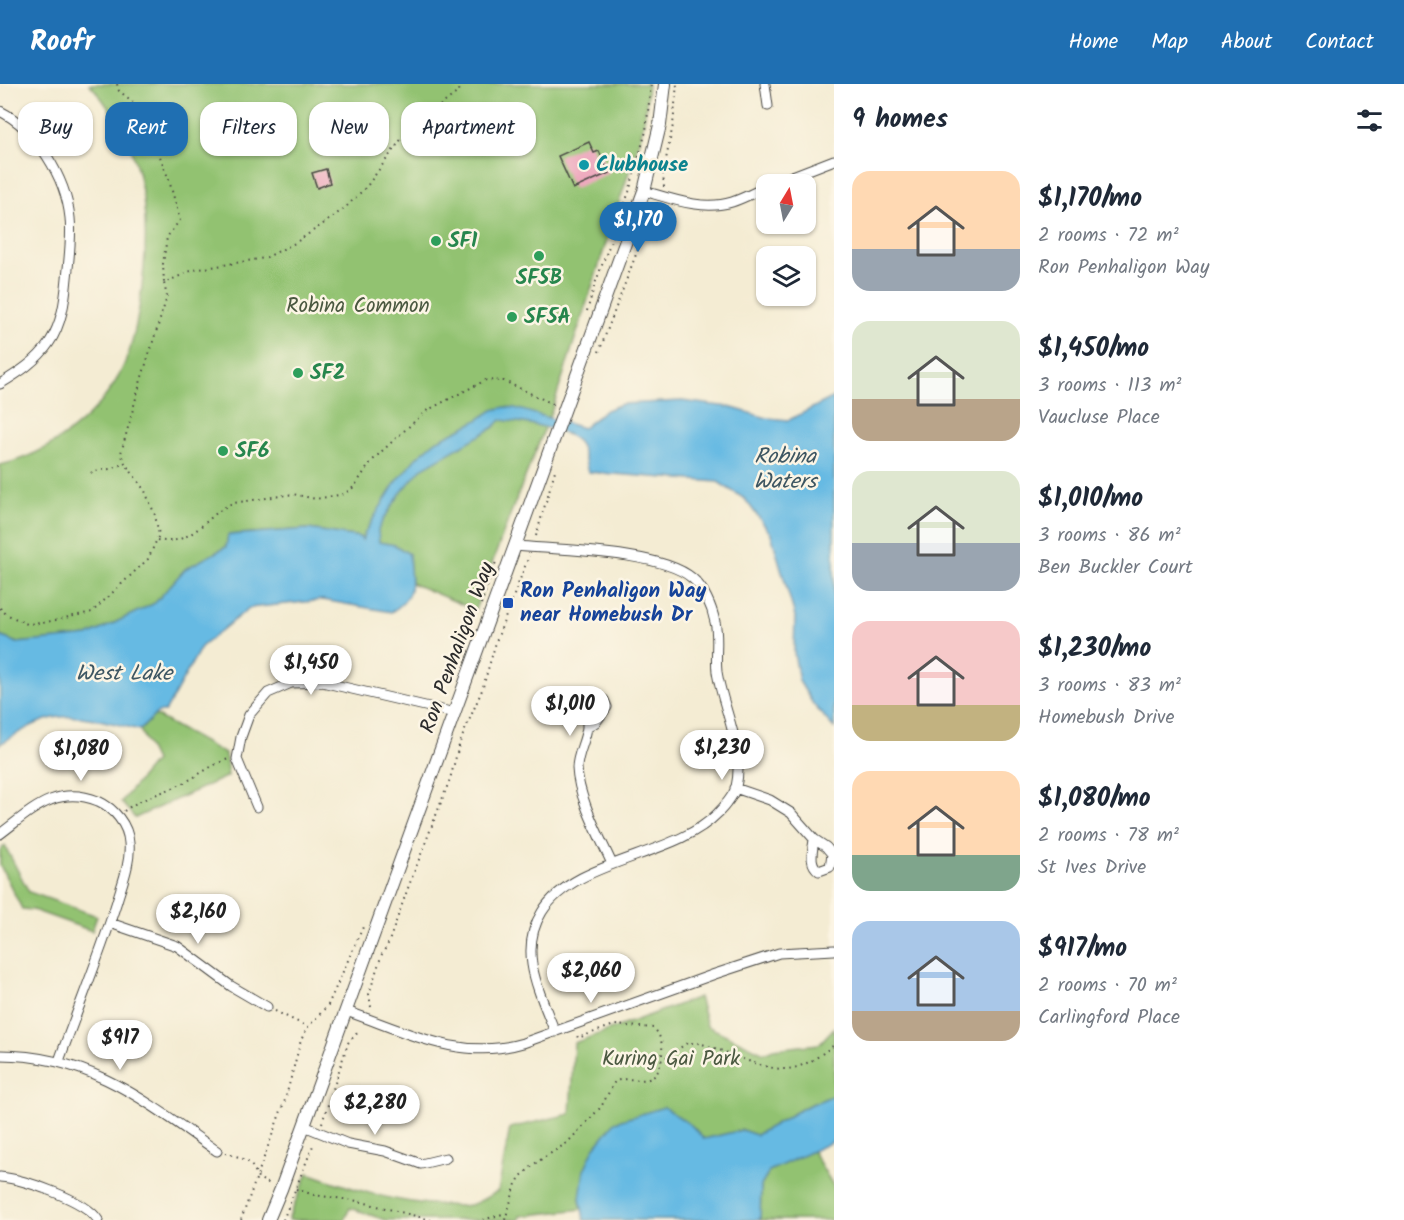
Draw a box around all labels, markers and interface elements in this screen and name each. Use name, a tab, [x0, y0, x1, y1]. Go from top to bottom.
text: Roofr	[30, 20, 95, 65]
text: Home	[1069, 26, 1118, 59]
text: Map	[1151, 26, 1188, 59]
text: About	[1221, 26, 1272, 59]
text: Contact	[1305, 26, 1374, 59]
text: 9 homes	[852, 99, 948, 141]
chip: Buy	[18, 102, 93, 156]
chip: Rent	[105, 102, 188, 156]
chip: Filters	[200, 102, 297, 156]
chip: New	[309, 102, 389, 156]
chip: Apartment	[401, 102, 536, 156]
icon: filters	[1353, 104, 1386, 137]
place label: Clubhouse	[596, 149, 688, 182]
marker: Clubhouse	[577, 158, 591, 172]
north arrow	[756, 174, 816, 234]
map controls	[756, 174, 816, 306]
text: $1,170/mo	[1038, 178, 1142, 220]
icon: home	[900, 195, 972, 267]
pin: $1,170	[589, 202, 687, 253]
text: $1,170	[614, 205, 662, 237]
text: 2 rooms · 72 m²	[1038, 220, 1179, 252]
place label: SF1	[448, 225, 478, 258]
marker: SF1	[429, 234, 443, 248]
button: layers	[756, 246, 816, 306]
marker: SF5B	[532, 249, 546, 263]
text: Ron Penhaligon Way	[1038, 252, 1209, 284]
place label: SF5B	[516, 262, 562, 295]
park label: Robina Common	[286, 290, 430, 323]
place label: SF5A	[524, 301, 571, 334]
marker: SF5A	[505, 310, 519, 324]
text: $1,450/mo	[1038, 328, 1149, 370]
icon: home	[900, 345, 972, 417]
place label: SF2	[310, 357, 345, 390]
marker: SF2	[291, 366, 305, 380]
text: 3 rooms · 113 m²	[1038, 370, 1181, 402]
text: Vaucluse Place	[1038, 402, 1160, 434]
place label: SF6	[235, 435, 269, 468]
water label: Robina Waters	[754, 440, 819, 500]
marker: SF6	[216, 444, 230, 458]
text: $1,010/mo	[1038, 478, 1143, 520]
icon: home	[900, 495, 972, 567]
text: 3 rooms · 86 m²	[1038, 520, 1181, 552]
text: Ben Buckler Court	[1038, 552, 1193, 584]
street label: Ron Penhaligon Way	[412, 558, 504, 738]
place label: Ron Penhaligon Way near Homebush Dr	[520, 575, 706, 632]
marker: Ron Penhaligon Way near Homebush Dr	[501, 596, 515, 610]
text: $1,230/mo	[1038, 628, 1151, 670]
pin: $1,450	[262, 645, 360, 696]
icon: home	[900, 645, 972, 717]
text: $1,450	[284, 648, 338, 680]
water label: West Lake	[76, 657, 174, 692]
text: 3 rooms · 83 m²	[1038, 670, 1181, 702]
pin: $1,010	[521, 686, 619, 737]
text: $1,010	[545, 689, 595, 721]
text: Homebush Drive	[1038, 702, 1174, 734]
pin: $1,230	[673, 730, 771, 781]
pin: $1,080	[32, 731, 130, 782]
text: $1,230	[694, 733, 750, 765]
text: $1,080	[53, 734, 109, 766]
text: $1,080/mo	[1038, 778, 1151, 820]
icon: home	[900, 795, 972, 867]
text: 2 rooms · 78 m²	[1038, 820, 1179, 852]
text: St Ives Drive	[1038, 852, 1146, 884]
pin: $2,160	[149, 894, 247, 945]
text: $2,160	[170, 897, 226, 929]
text: $917/mo	[1038, 928, 1127, 970]
icon: home	[900, 945, 972, 1017]
pin: $2,060	[542, 953, 640, 1004]
text: $2,060	[561, 956, 621, 988]
text: 2 rooms · 70 m²	[1038, 970, 1177, 1002]
text: Carlingford Place	[1038, 1002, 1180, 1034]
pin: $917	[84, 1020, 156, 1071]
text: $917	[101, 1023, 139, 1055]
park label: Kuring Gai Park	[602, 1043, 740, 1076]
pin: $2,280	[326, 1085, 424, 1136]
text: $2,280	[344, 1088, 406, 1120]

